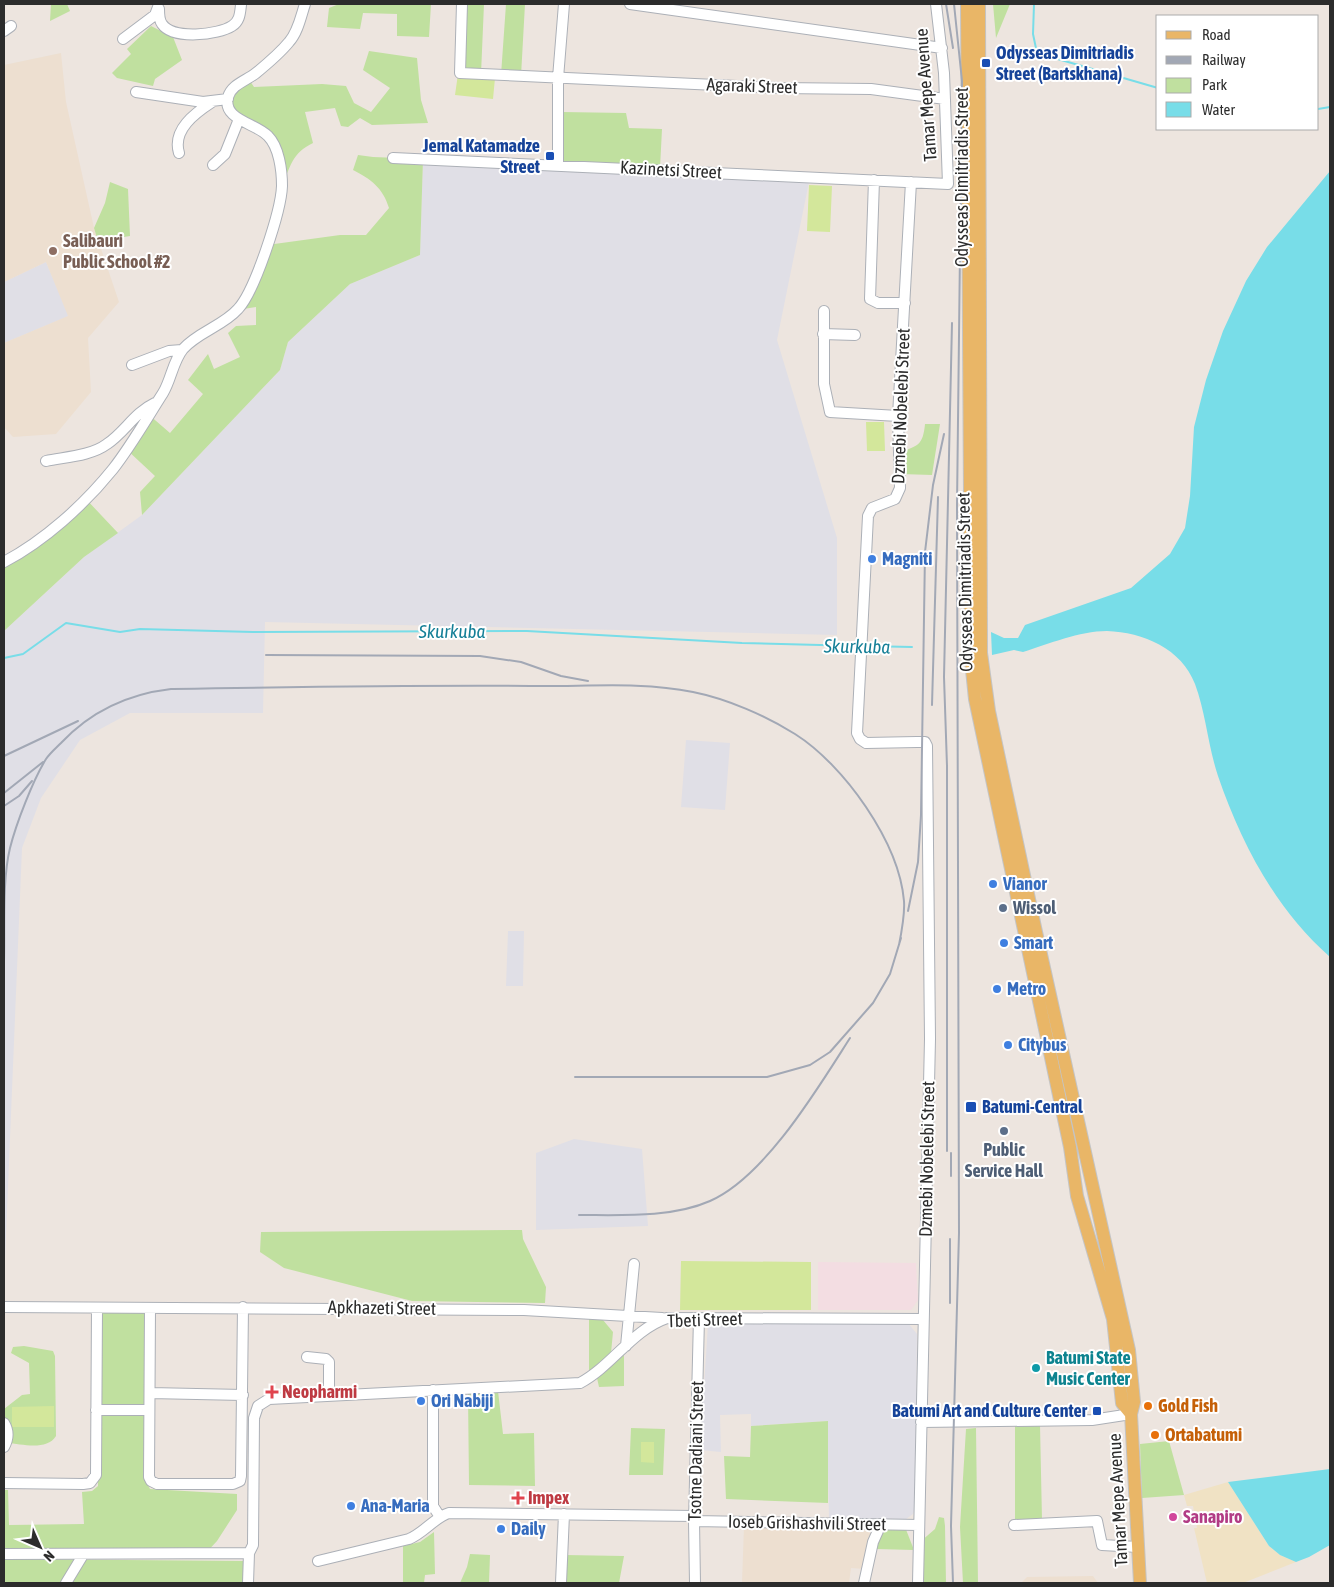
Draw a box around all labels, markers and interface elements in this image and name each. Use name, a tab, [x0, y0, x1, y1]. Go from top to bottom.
legend	[1156, 15, 1319, 130]
text: Road	[1202, 26, 1231, 43]
street label: Tamar Mepe Avenue	[910, 28, 941, 162]
place label: Odysseas Dimitriadis Street (Bartskhana)	[996, 42, 1135, 84]
text: Railway	[1202, 51, 1246, 68]
marker: Odysseas Dimitriadis Street (Bartskhana)	[980, 57, 992, 69]
street label: Agaraki Street	[706, 73, 798, 98]
text: Park	[1202, 76, 1227, 93]
street label: Odysseas Dimitriadis Street	[951, 87, 972, 267]
text: Water	[1202, 101, 1235, 118]
place label: Jemal Katamadze Street	[422, 135, 541, 177]
marker: Jemal Katamadze Street	[544, 150, 556, 162]
street label: Kazinetsi Street	[620, 156, 723, 183]
place label: Salibauri Public School #2	[63, 230, 171, 272]
marker: Salibauri Public School #2	[47, 245, 59, 257]
street label: Dzmebi Nobelebi Street	[887, 328, 914, 484]
street label: Odysseas Dimitriadis Street	[952, 492, 977, 672]
place label: Magniti	[882, 548, 932, 569]
marker: Magniti	[866, 553, 878, 565]
water label: Skurkuba	[418, 620, 485, 642]
water label: Skurkuba	[823, 634, 891, 658]
place label: Vianor	[1002, 873, 1048, 894]
marker: Vianor	[987, 878, 999, 890]
place label: Wissol	[1012, 897, 1056, 918]
marker: Wissol	[997, 902, 1009, 914]
place label: Smart	[1014, 932, 1054, 953]
marker: Smart	[998, 937, 1010, 949]
place label: Metro	[1007, 978, 1046, 999]
marker: Metro	[991, 983, 1003, 995]
place label: Citybus	[1018, 1034, 1067, 1055]
marker: Citybus	[1002, 1039, 1014, 1051]
street label: Dzmebi Nobelebi Street	[915, 1081, 938, 1237]
place label: Batumi-Central	[982, 1096, 1083, 1117]
marker: Batumi-Central	[964, 1100, 978, 1114]
marker: Public Service Hall	[998, 1125, 1010, 1137]
place label: Public Service Hall	[965, 1139, 1043, 1181]
street label: Apkhazeti Street	[328, 1296, 436, 1319]
street label: Tbeti Street	[667, 1308, 743, 1331]
place label: Batumi State Music Center	[1046, 1347, 1131, 1389]
marker: Batumi State Music Center	[1030, 1362, 1042, 1374]
place label: Neopharmi	[282, 1381, 357, 1402]
street label: Tsotne Dadiani Street	[684, 1381, 707, 1521]
marker: Neopharmi	[266, 1386, 278, 1398]
place label: Ori Nabiji	[431, 1390, 493, 1411]
marker: Ori Nabiji	[415, 1395, 427, 1407]
place label: Gold Fish	[1158, 1395, 1218, 1416]
place label: Batumi Art and Culture Center	[892, 1400, 1088, 1421]
marker: Gold Fish	[1142, 1400, 1154, 1412]
marker: Batumi Art and Culture Center	[1091, 1405, 1103, 1417]
place label: Ortabatumi	[1165, 1424, 1242, 1445]
marker: Ortabatumi	[1149, 1429, 1161, 1441]
street label: Tamar Mepe Avenue	[1104, 1433, 1131, 1567]
place label: Impex	[528, 1487, 570, 1508]
marker: Impex	[512, 1492, 524, 1504]
place label: Ana-Maria	[360, 1495, 430, 1516]
marker: Ana-Maria	[345, 1500, 357, 1512]
place label: Sanapiro	[1183, 1506, 1242, 1527]
street label: Ioseb Grishashvili Street	[728, 1511, 886, 1534]
marker: Sanapiro	[1167, 1511, 1179, 1523]
place label: Daily	[511, 1518, 546, 1539]
north arrow	[15, 1522, 65, 1572]
marker: Daily	[495, 1523, 507, 1535]
text: N	[41, 1548, 58, 1565]

